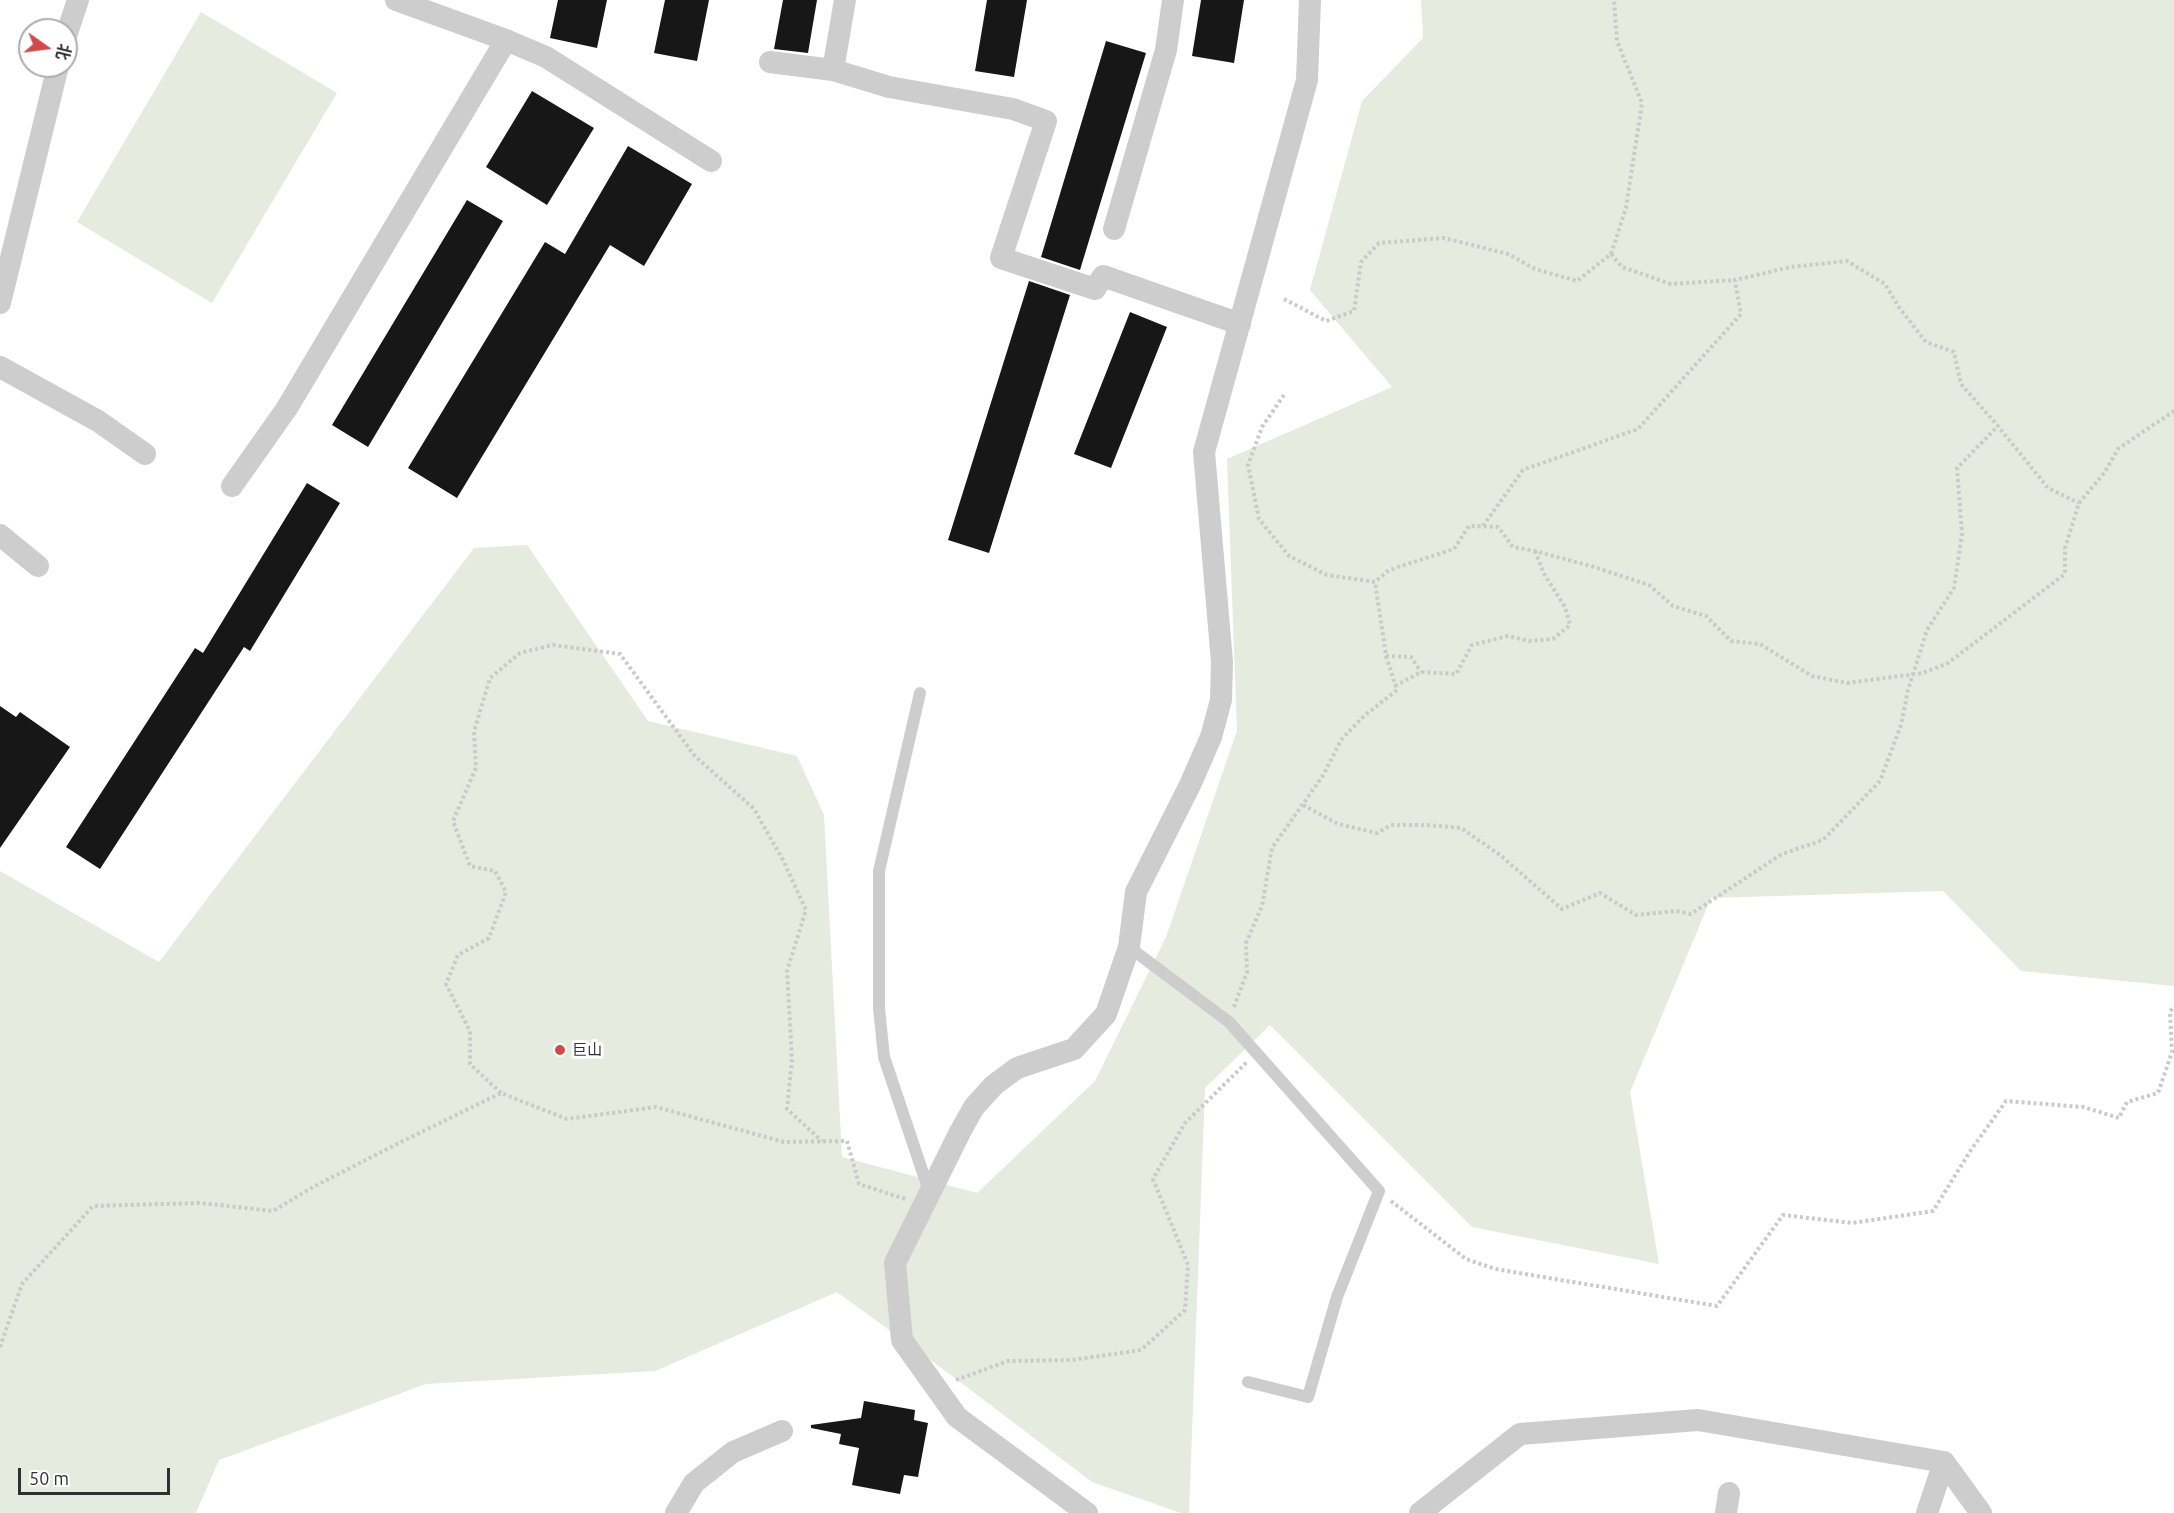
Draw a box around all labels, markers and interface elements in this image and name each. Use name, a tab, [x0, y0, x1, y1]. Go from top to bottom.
north arrow	[18, 18, 78, 78]
text: 北	[53, 42, 74, 62]
place label: 巨山	[572, 1041, 602, 1059]
marker: 巨山	[553, 1043, 567, 1057]
scale bar	[21, 1456, 172, 1494]
text: 50 m	[29, 1468, 69, 1488]

